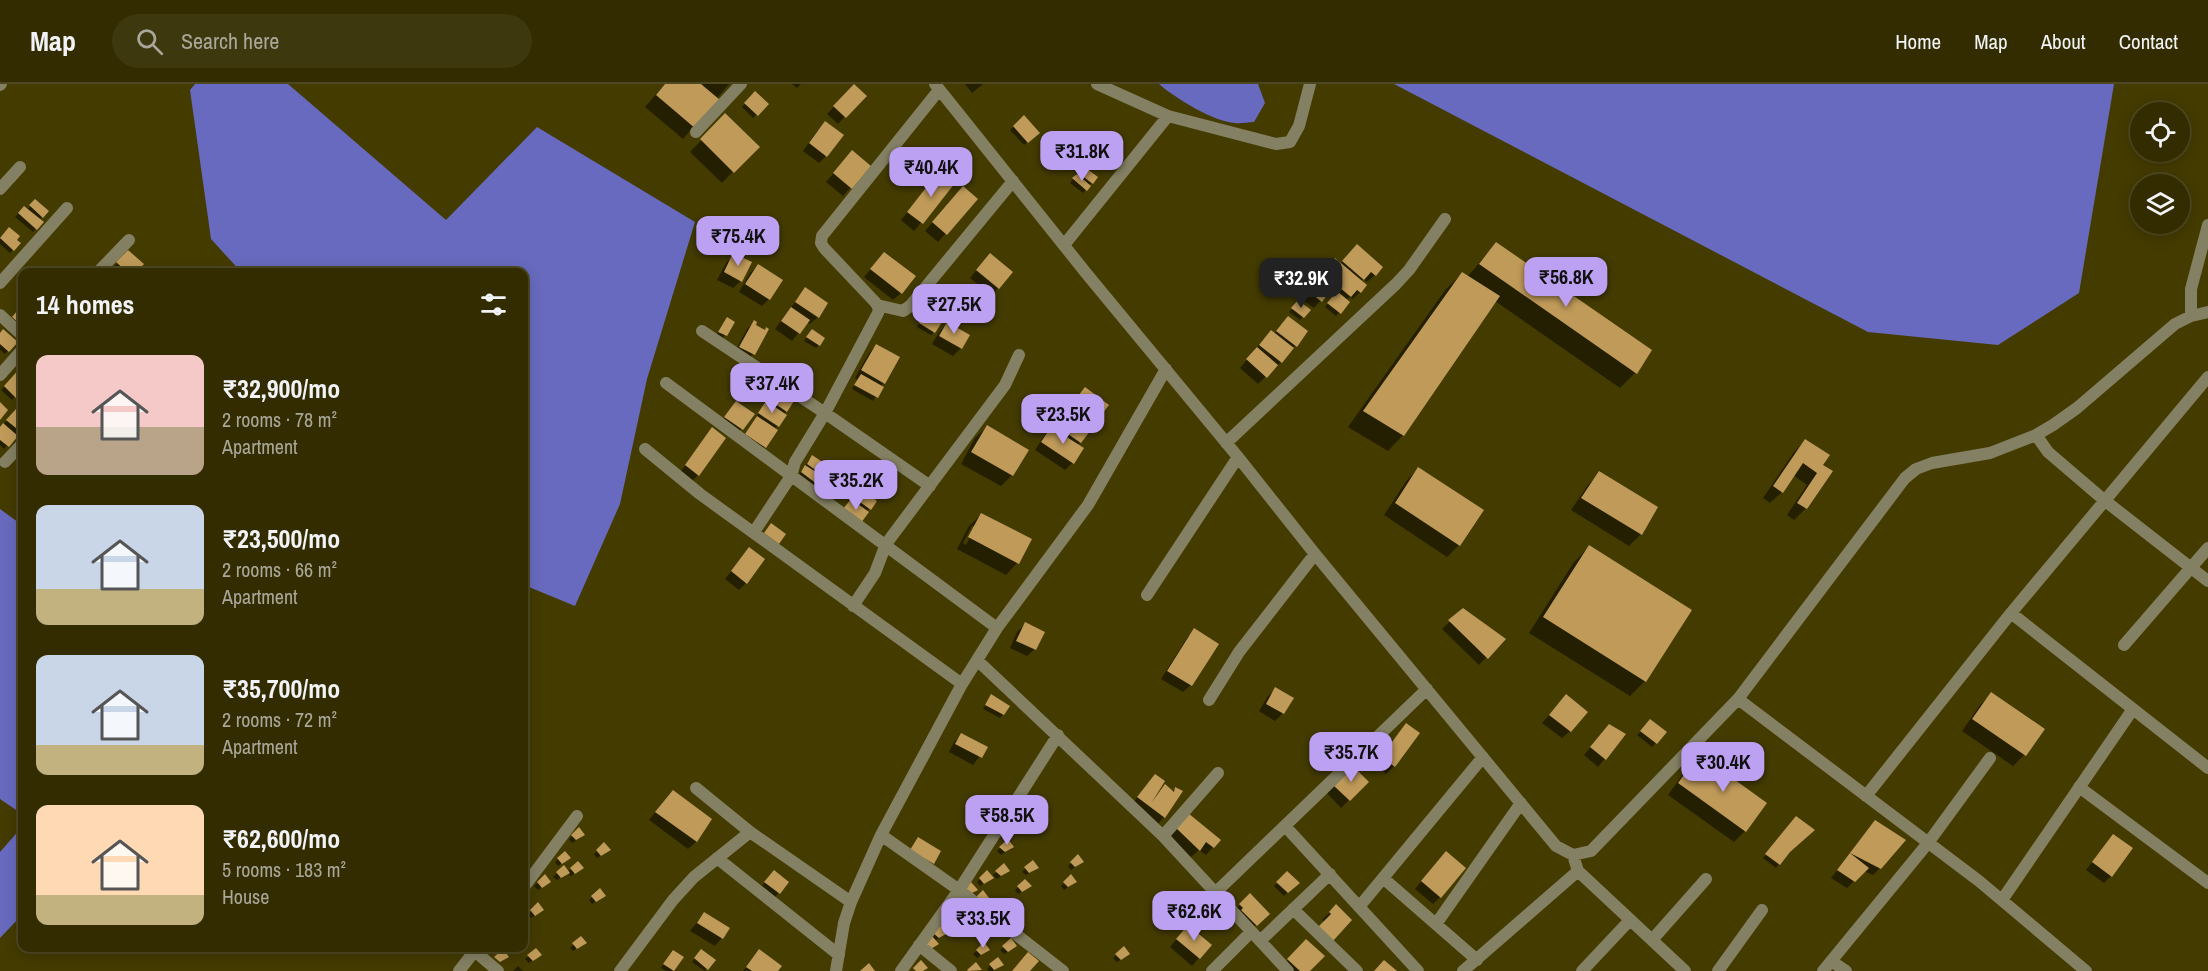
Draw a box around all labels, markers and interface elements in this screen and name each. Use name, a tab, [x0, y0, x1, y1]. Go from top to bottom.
search box	[112, 14, 532, 68]
text: Map	[30, 22, 76, 60]
icon: search	[133, 25, 166, 58]
text: Search here	[181, 26, 279, 56]
text: Home	[1895, 27, 1941, 56]
text: Map	[1974, 27, 2008, 56]
text: About	[2041, 27, 2086, 56]
text: Contact	[2119, 27, 2178, 56]
map controls	[2130, 102, 2190, 234]
button: locate	[2130, 102, 2190, 162]
pin: ₹31.8K	[1033, 131, 1131, 182]
text: ₹31.8K	[1054, 137, 1110, 164]
pin: ₹40.4K	[882, 147, 980, 198]
text: ₹40.4K	[903, 153, 959, 180]
button: layers	[2130, 174, 2190, 234]
pin: ₹75.4K	[689, 216, 787, 267]
text: ₹75.4K	[710, 222, 766, 249]
pin: ₹56.8K	[1517, 257, 1615, 308]
pin: ₹32.9K	[1252, 258, 1350, 309]
text: ₹56.8K	[1538, 263, 1594, 290]
text: ₹32.9K	[1273, 264, 1329, 291]
pin: ₹27.5K	[905, 284, 1003, 335]
text: 14 homes	[36, 287, 134, 322]
icon: filters	[477, 288, 510, 321]
text: ₹27.5K	[926, 290, 982, 317]
pin: ₹37.4K	[723, 363, 821, 414]
text: ₹37.4K	[744, 369, 800, 396]
text: ₹32,900/mo	[222, 371, 340, 406]
icon: home	[84, 379, 156, 451]
pin: ₹23.5K	[1014, 394, 1112, 445]
text: ₹23.5K	[1035, 400, 1091, 427]
text: 2 rooms · 78 m²	[222, 406, 337, 433]
text: Apartment	[222, 433, 298, 460]
pin: ₹35.2K	[807, 460, 905, 511]
text: ₹35.2K	[828, 466, 884, 493]
text: ₹23,500/mo	[222, 521, 340, 556]
icon: home	[84, 529, 156, 601]
text: 2 rooms · 66 m²	[222, 556, 337, 583]
text: Apartment	[222, 583, 298, 610]
text: ₹35,700/mo	[222, 671, 340, 706]
icon: home	[84, 679, 156, 751]
text: 2 rooms · 72 m²	[222, 706, 337, 733]
pin: ₹35.7K	[1302, 732, 1400, 783]
text: Apartment	[222, 733, 298, 760]
text: ₹35.7K	[1323, 738, 1379, 765]
pin: ₹30.4K	[1674, 742, 1772, 793]
text: ₹30.4K	[1695, 748, 1751, 775]
pin: ₹58.5K	[958, 795, 1056, 846]
text: ₹58.5K	[979, 801, 1035, 828]
text: ₹62,600/mo	[222, 821, 340, 856]
icon: home	[84, 829, 156, 901]
text: 5 rooms · 183 m²	[222, 856, 346, 883]
text: House	[222, 883, 269, 910]
pin: ₹62.6K	[1145, 891, 1243, 942]
text: ₹62.6K	[1166, 897, 1222, 924]
pin: ₹33.5K	[934, 898, 1032, 949]
text: ₹33.5K	[955, 904, 1011, 931]

